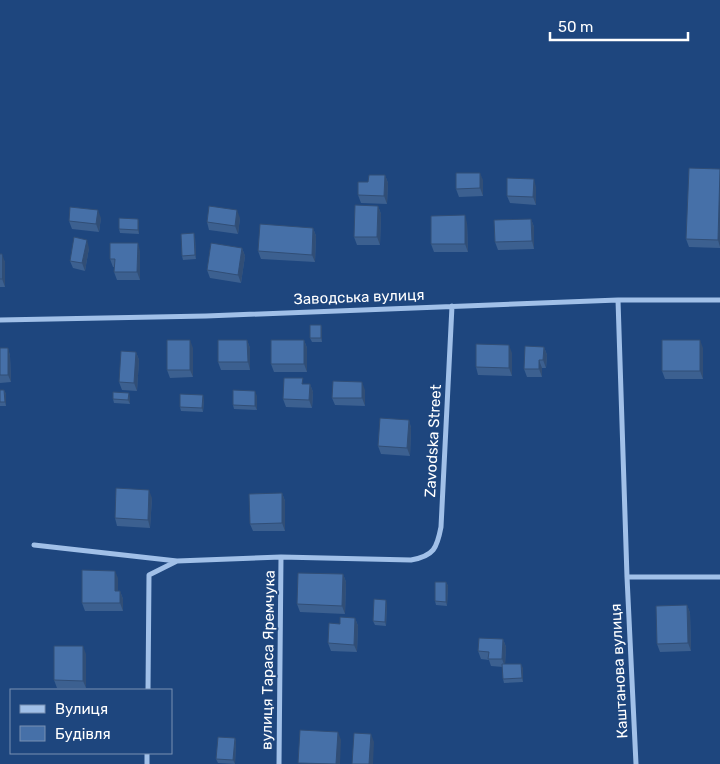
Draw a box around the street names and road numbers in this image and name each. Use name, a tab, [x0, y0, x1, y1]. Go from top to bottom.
street label: Заводська вулиця	[293, 286, 425, 308]
street label: Zavodska Street	[421, 384, 445, 498]
street label: вулиця Тараса Яремчука	[257, 570, 279, 750]
street label: Каштанова вулиця	[606, 603, 632, 739]

